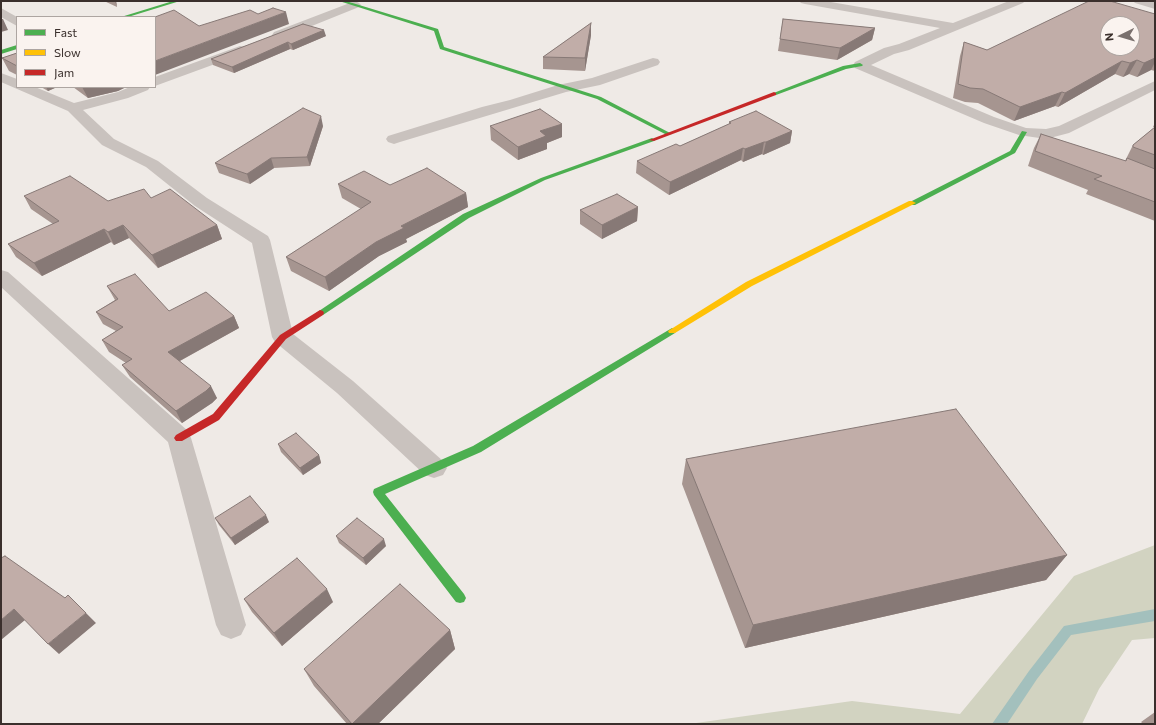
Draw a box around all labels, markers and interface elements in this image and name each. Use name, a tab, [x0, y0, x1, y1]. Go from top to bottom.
legend	[16, 16, 156, 88]
north arrow	[1100, 16, 1140, 56]
text: Fast	[54, 25, 77, 39]
text: N	[1102, 32, 1115, 42]
text: Slow	[54, 45, 81, 59]
text: Jam	[54, 65, 74, 79]

